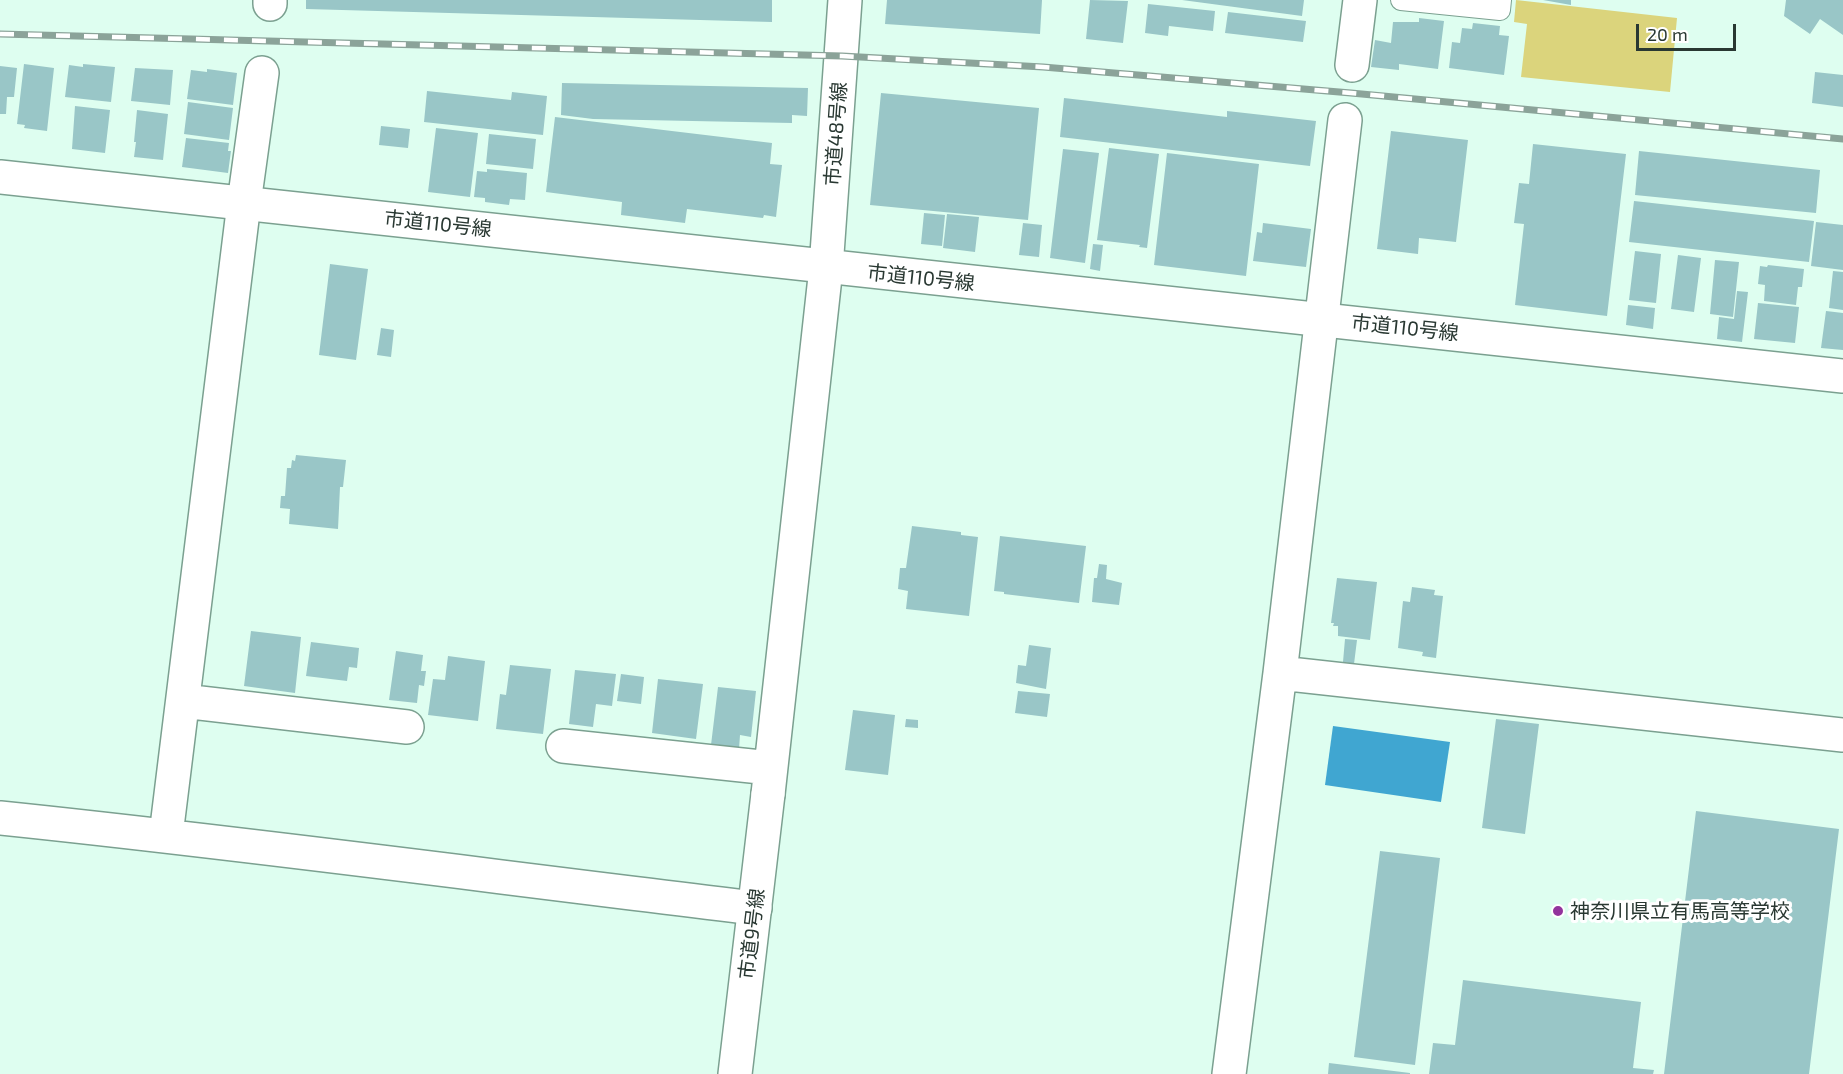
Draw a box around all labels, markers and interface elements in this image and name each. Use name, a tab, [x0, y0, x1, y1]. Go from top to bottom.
scale bar	[1639, 12, 1740, 50]
text: 20 m	[1647, 23, 1688, 45]
street label: 市道48号線	[820, 81, 852, 187]
street label: 市道110号線	[383, 206, 493, 242]
street label: 市道110号線	[866, 260, 976, 296]
street label: 市道110号線	[1350, 310, 1460, 346]
street label: 市道9号線	[735, 887, 769, 981]
place label: 神奈川県立有馬高等学校	[1570, 899, 1790, 923]
marker: 神奈川県立有馬高等学校	[1551, 904, 1565, 918]

